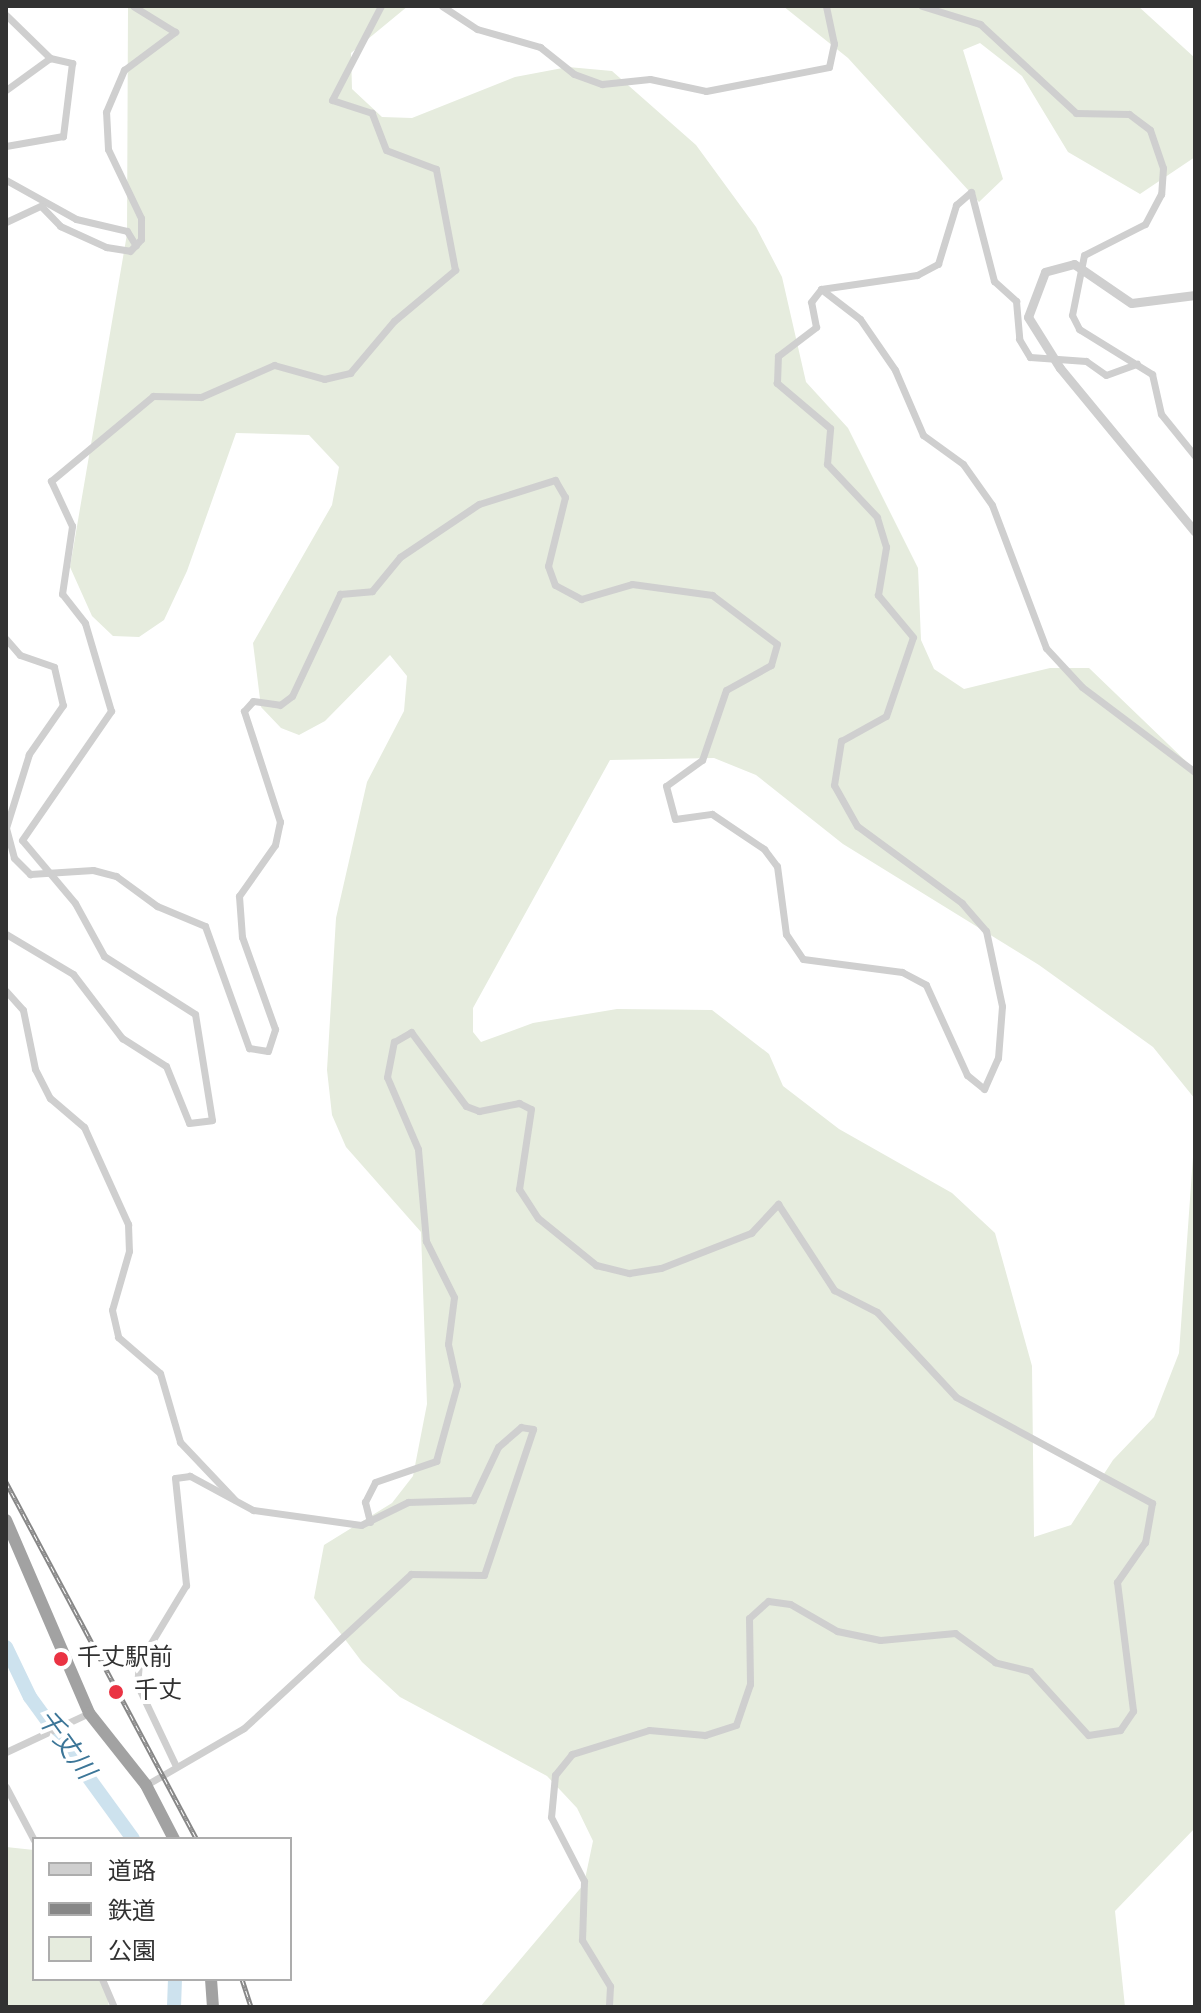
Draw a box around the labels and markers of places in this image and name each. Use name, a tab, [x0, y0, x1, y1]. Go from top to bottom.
place label: 千丈駅前	[77, 1645, 173, 1673]
marker: 千丈駅前	[52, 1650, 70, 1668]
place label: 千丈	[134, 1678, 182, 1706]
marker: 千丈	[105, 1681, 127, 1703]

